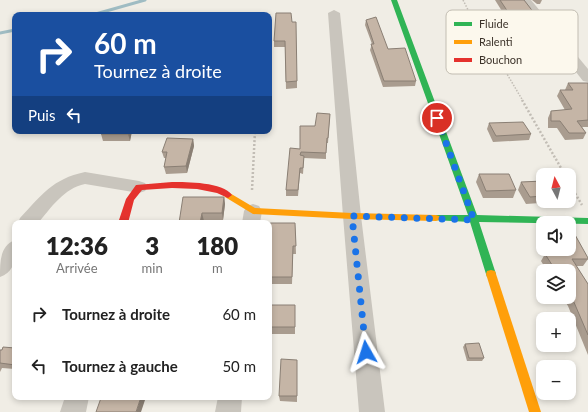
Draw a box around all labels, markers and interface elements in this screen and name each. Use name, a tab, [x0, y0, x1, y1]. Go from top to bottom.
legend	[446, 10, 578, 74]
text: Fluide	[479, 17, 509, 30]
text: 60 m	[94, 26, 157, 60]
icon: right	[28, 28, 80, 80]
text: Ralenti	[479, 35, 513, 48]
text: Bouchon	[479, 53, 522, 66]
text: Tournez à droite	[94, 60, 222, 82]
pin	[420, 101, 454, 135]
icon: left	[63, 104, 85, 126]
text: Puis	[28, 106, 55, 124]
icon: arrive	[426, 107, 448, 129]
north arrow	[536, 168, 576, 208]
map controls	[536, 168, 576, 400]
button: sound	[536, 216, 576, 256]
text: 12:36	[46, 231, 108, 260]
text: 3	[145, 231, 159, 260]
text: 180	[196, 231, 238, 260]
text: Arrivée	[56, 260, 98, 276]
text: min	[142, 260, 163, 276]
text: m	[212, 260, 223, 276]
button: layers	[536, 264, 576, 304]
icon: right	[28, 303, 50, 325]
text: Tournez à droite	[62, 305, 170, 323]
text: 60 m	[222, 305, 256, 323]
button: +	[536, 312, 576, 352]
position arrow	[345, 331, 387, 373]
icon: left	[28, 355, 50, 377]
text: Tournez à gauche	[62, 357, 178, 375]
text: 50 m	[222, 357, 256, 375]
button: −	[536, 360, 576, 400]

